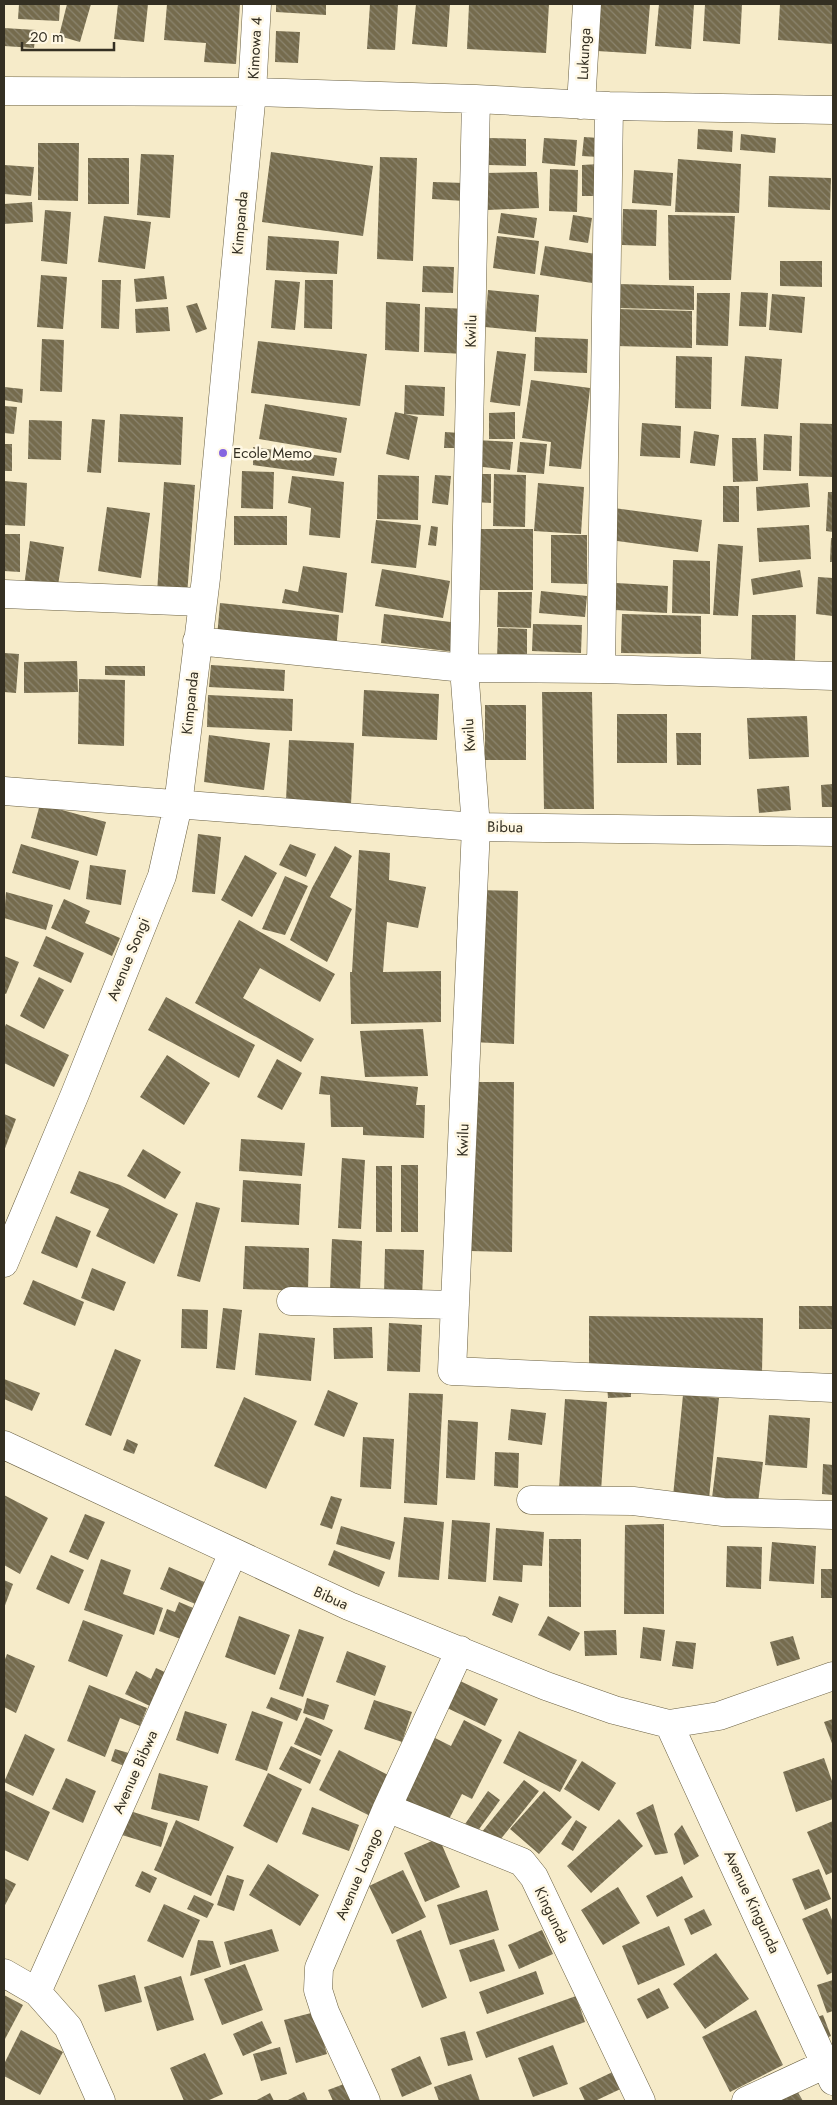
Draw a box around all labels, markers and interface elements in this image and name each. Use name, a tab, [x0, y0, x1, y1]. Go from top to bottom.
street label: Kimowa 4	[242, 16, 268, 80]
scale bar	[22, 20, 115, 52]
text: 20 m	[30, 26, 64, 48]
street label: Lukunga	[572, 27, 596, 81]
street label: Kimpanda	[226, 190, 254, 256]
street label: Kwilu	[460, 314, 482, 348]
place label: Ecole Memo	[233, 442, 312, 464]
marker: Ecole Memo	[217, 447, 229, 459]
street label: Kimpanda	[176, 670, 204, 736]
street label: Kwilu	[457, 718, 481, 752]
street label: Bibua	[487, 816, 523, 838]
street label: Avenue Songi	[101, 914, 155, 1004]
street label: Kwilu	[451, 1123, 475, 1157]
street label: Bibua	[310, 1581, 352, 1615]
street label: Avenue Bibwa	[107, 1727, 163, 1817]
street label: Avenue Loango	[330, 1825, 388, 1923]
street label: Avenue Kingunda	[718, 1847, 786, 1957]
street label: Kingunda	[529, 1883, 575, 1947]

